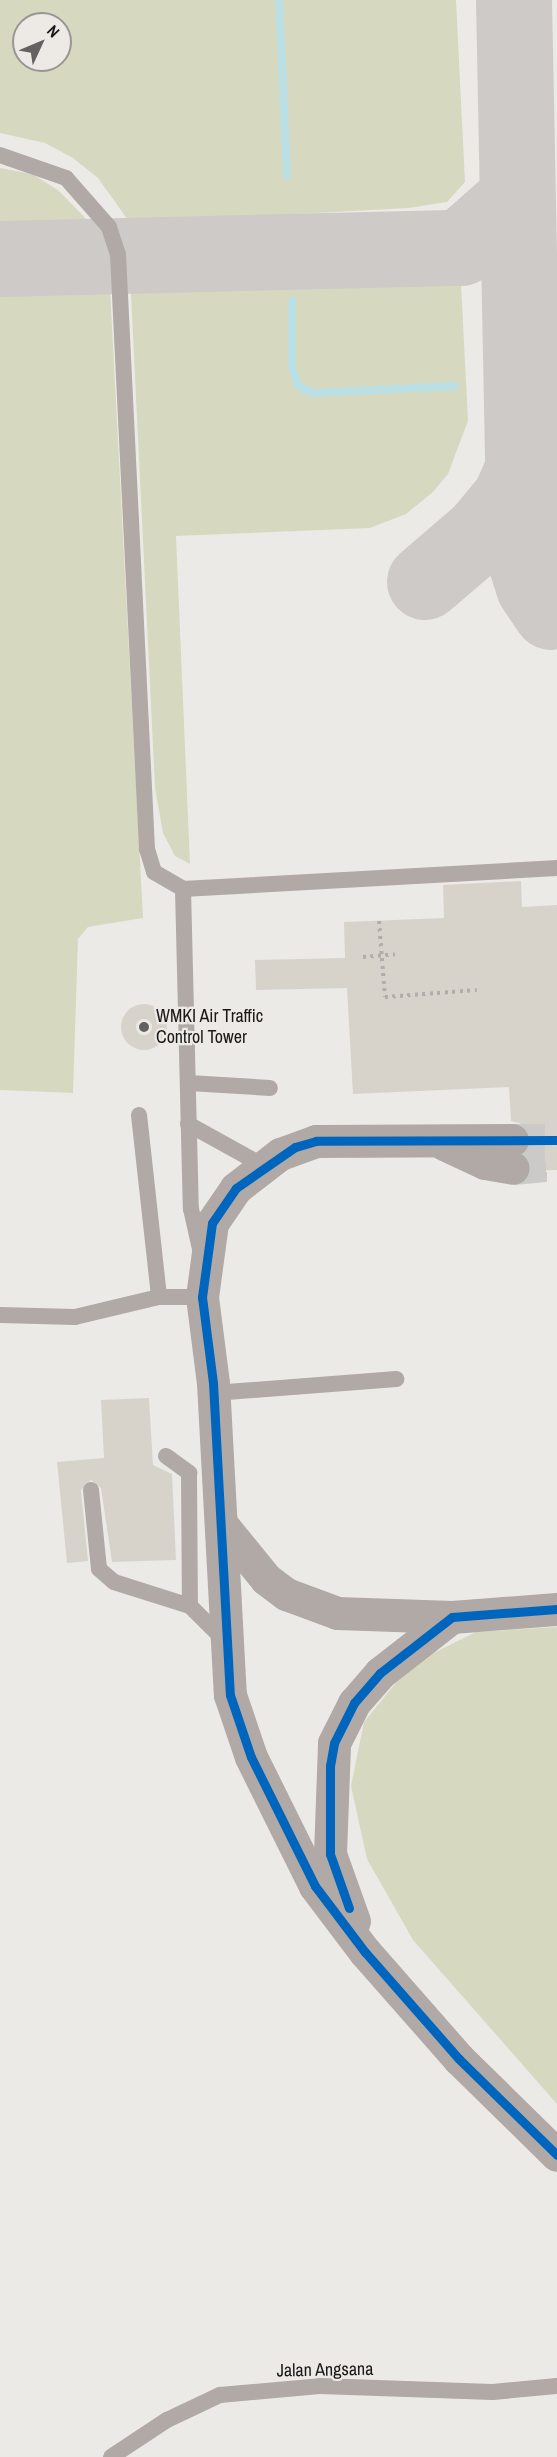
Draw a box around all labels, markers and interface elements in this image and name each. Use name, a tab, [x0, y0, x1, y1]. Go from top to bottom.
north arrow	[12, 12, 72, 72]
text: N	[42, 20, 65, 42]
place label: WMKI Air Traffic Control Tower	[156, 1006, 264, 1048]
marker: WMKI Air Traffic Control Tower	[137, 1020, 151, 1034]
street label: Jalan Angsana	[276, 2358, 374, 2382]

